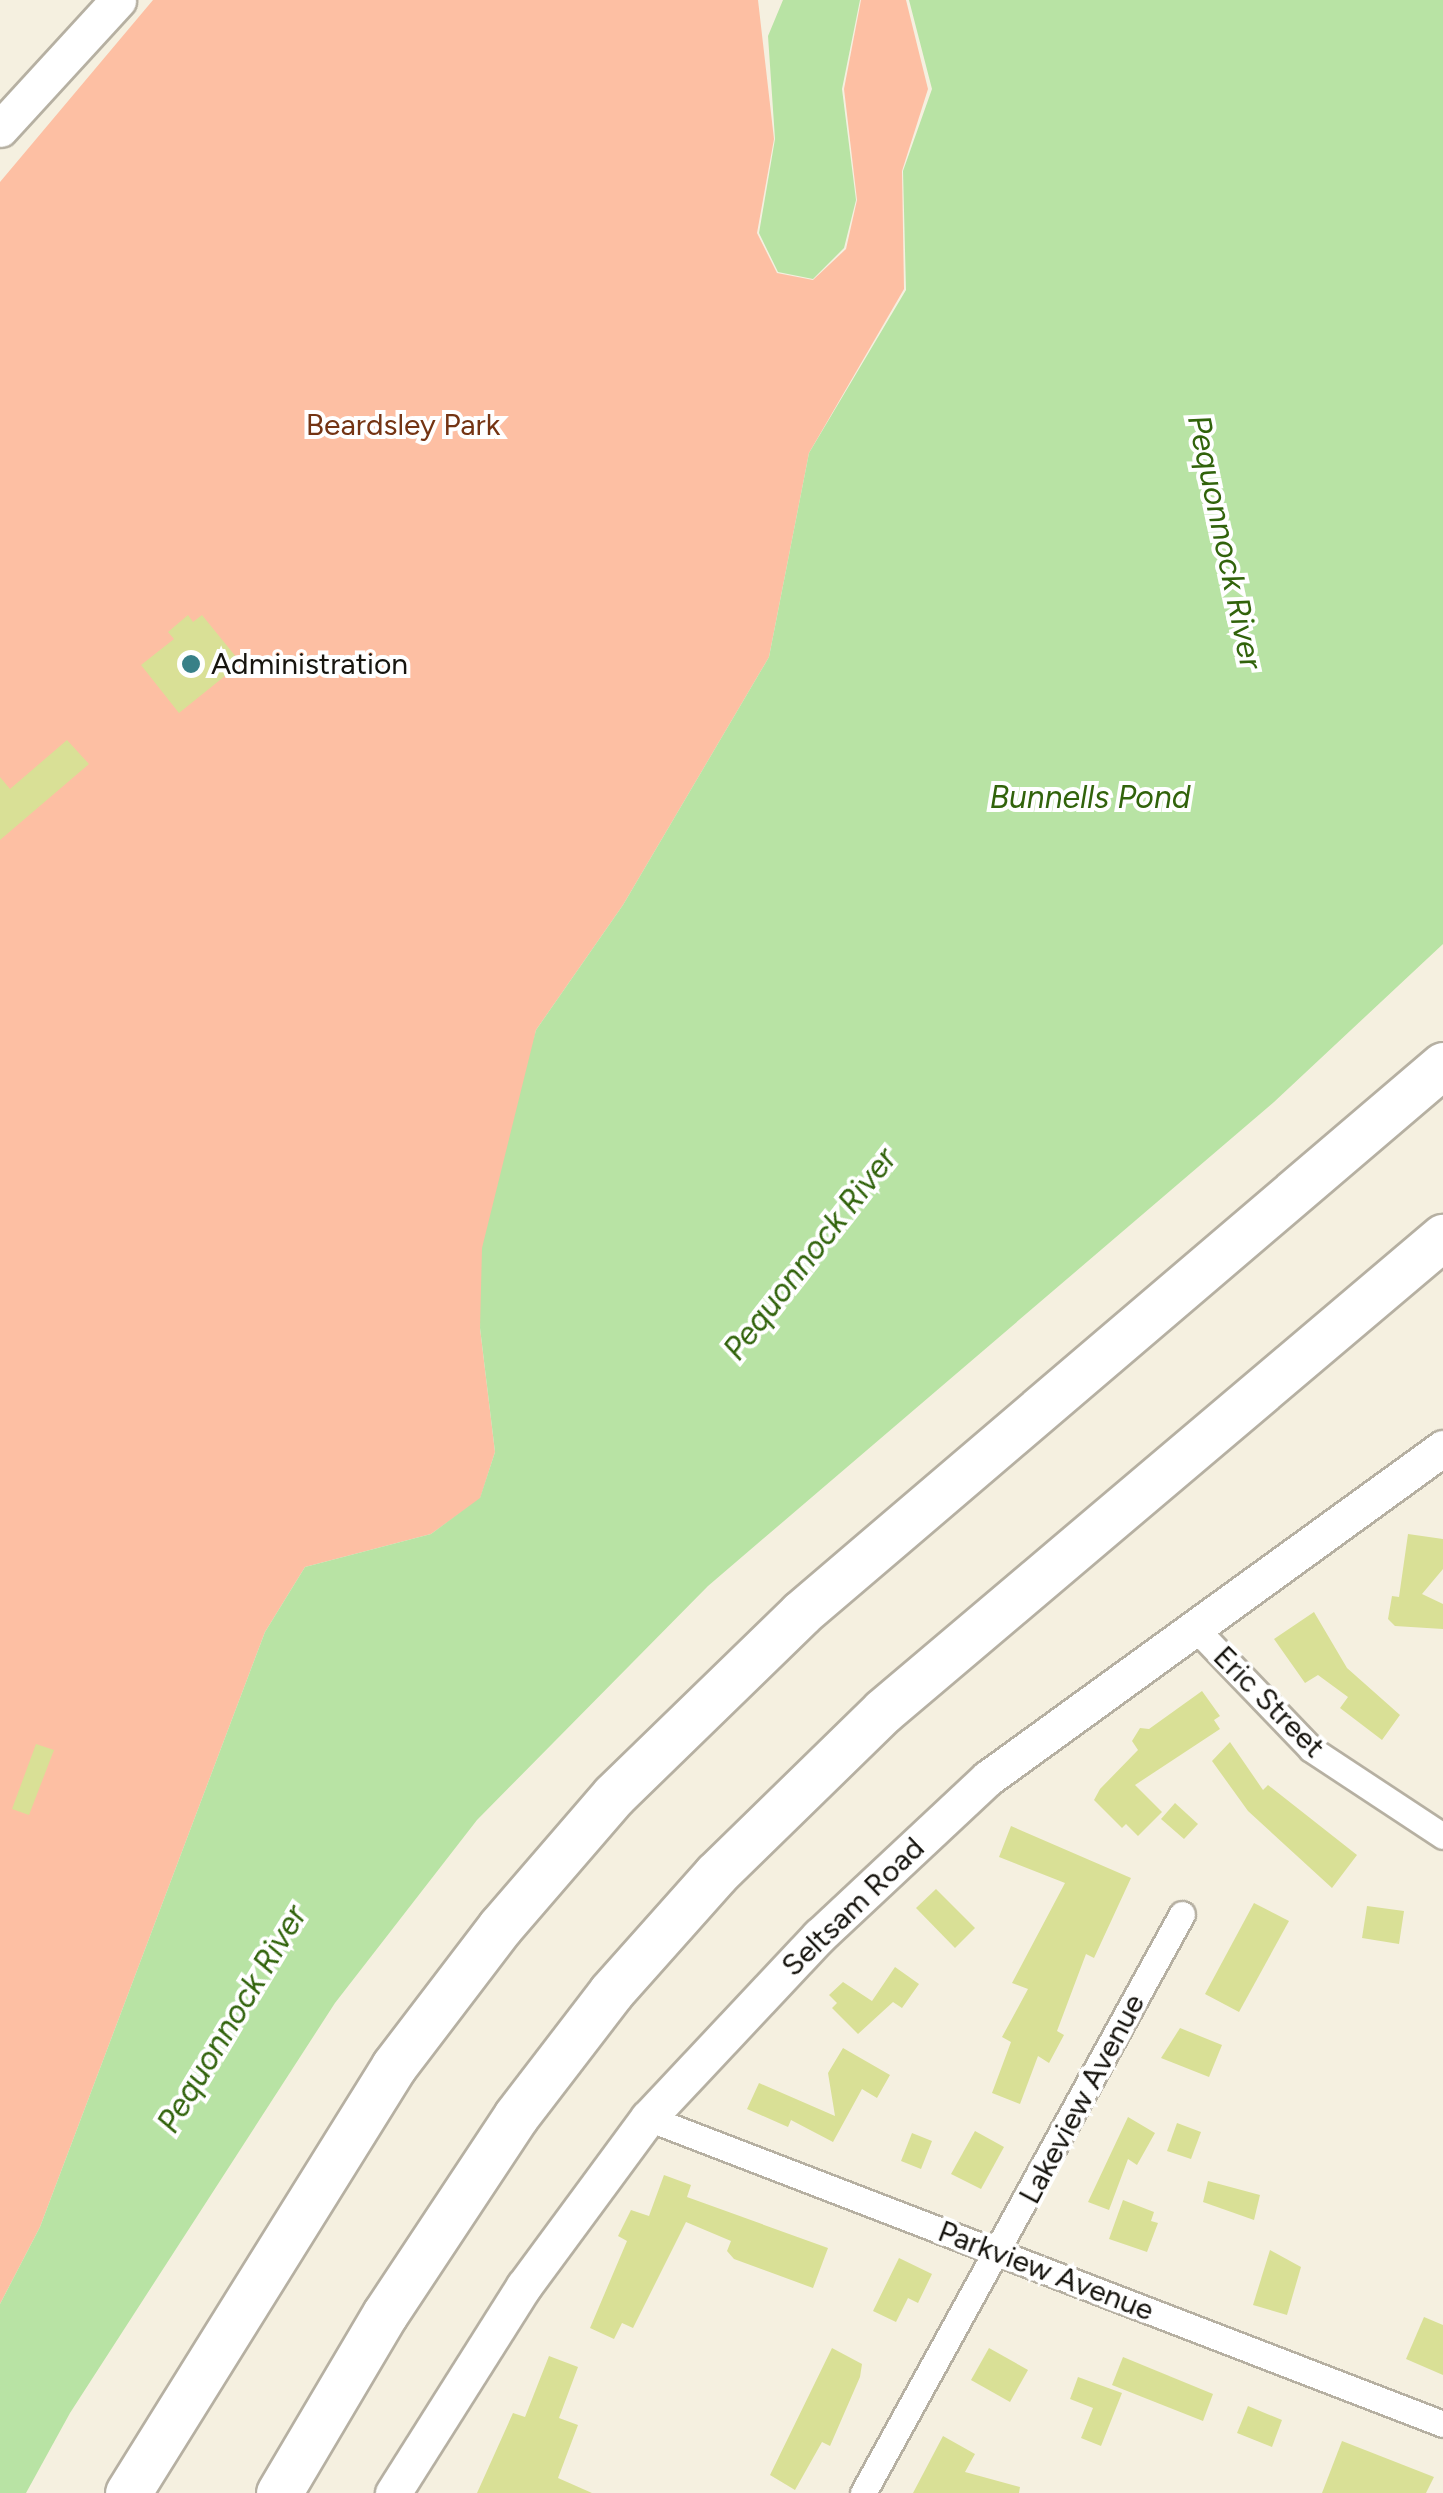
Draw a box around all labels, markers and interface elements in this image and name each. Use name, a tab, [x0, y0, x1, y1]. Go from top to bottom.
park label: Beardsley Park	[306, 407, 500, 443]
water label: Pequonnock River	[1179, 412, 1271, 672]
place label: Administration	[211, 646, 408, 682]
marker: Administration	[180, 653, 202, 675]
water label: Bunnells Pond	[989, 778, 1191, 816]
water label: Pequonnock River	[715, 1140, 905, 1368]
street label: Eric Street	[1206, 1639, 1332, 1765]
street label: Seltsam Road	[774, 1830, 932, 1984]
water label: Pequonnock River	[149, 1898, 315, 2140]
street label: Lakeview Avenue	[1012, 1988, 1152, 2210]
street label: Parkview Avenue	[933, 2213, 1159, 2329]

